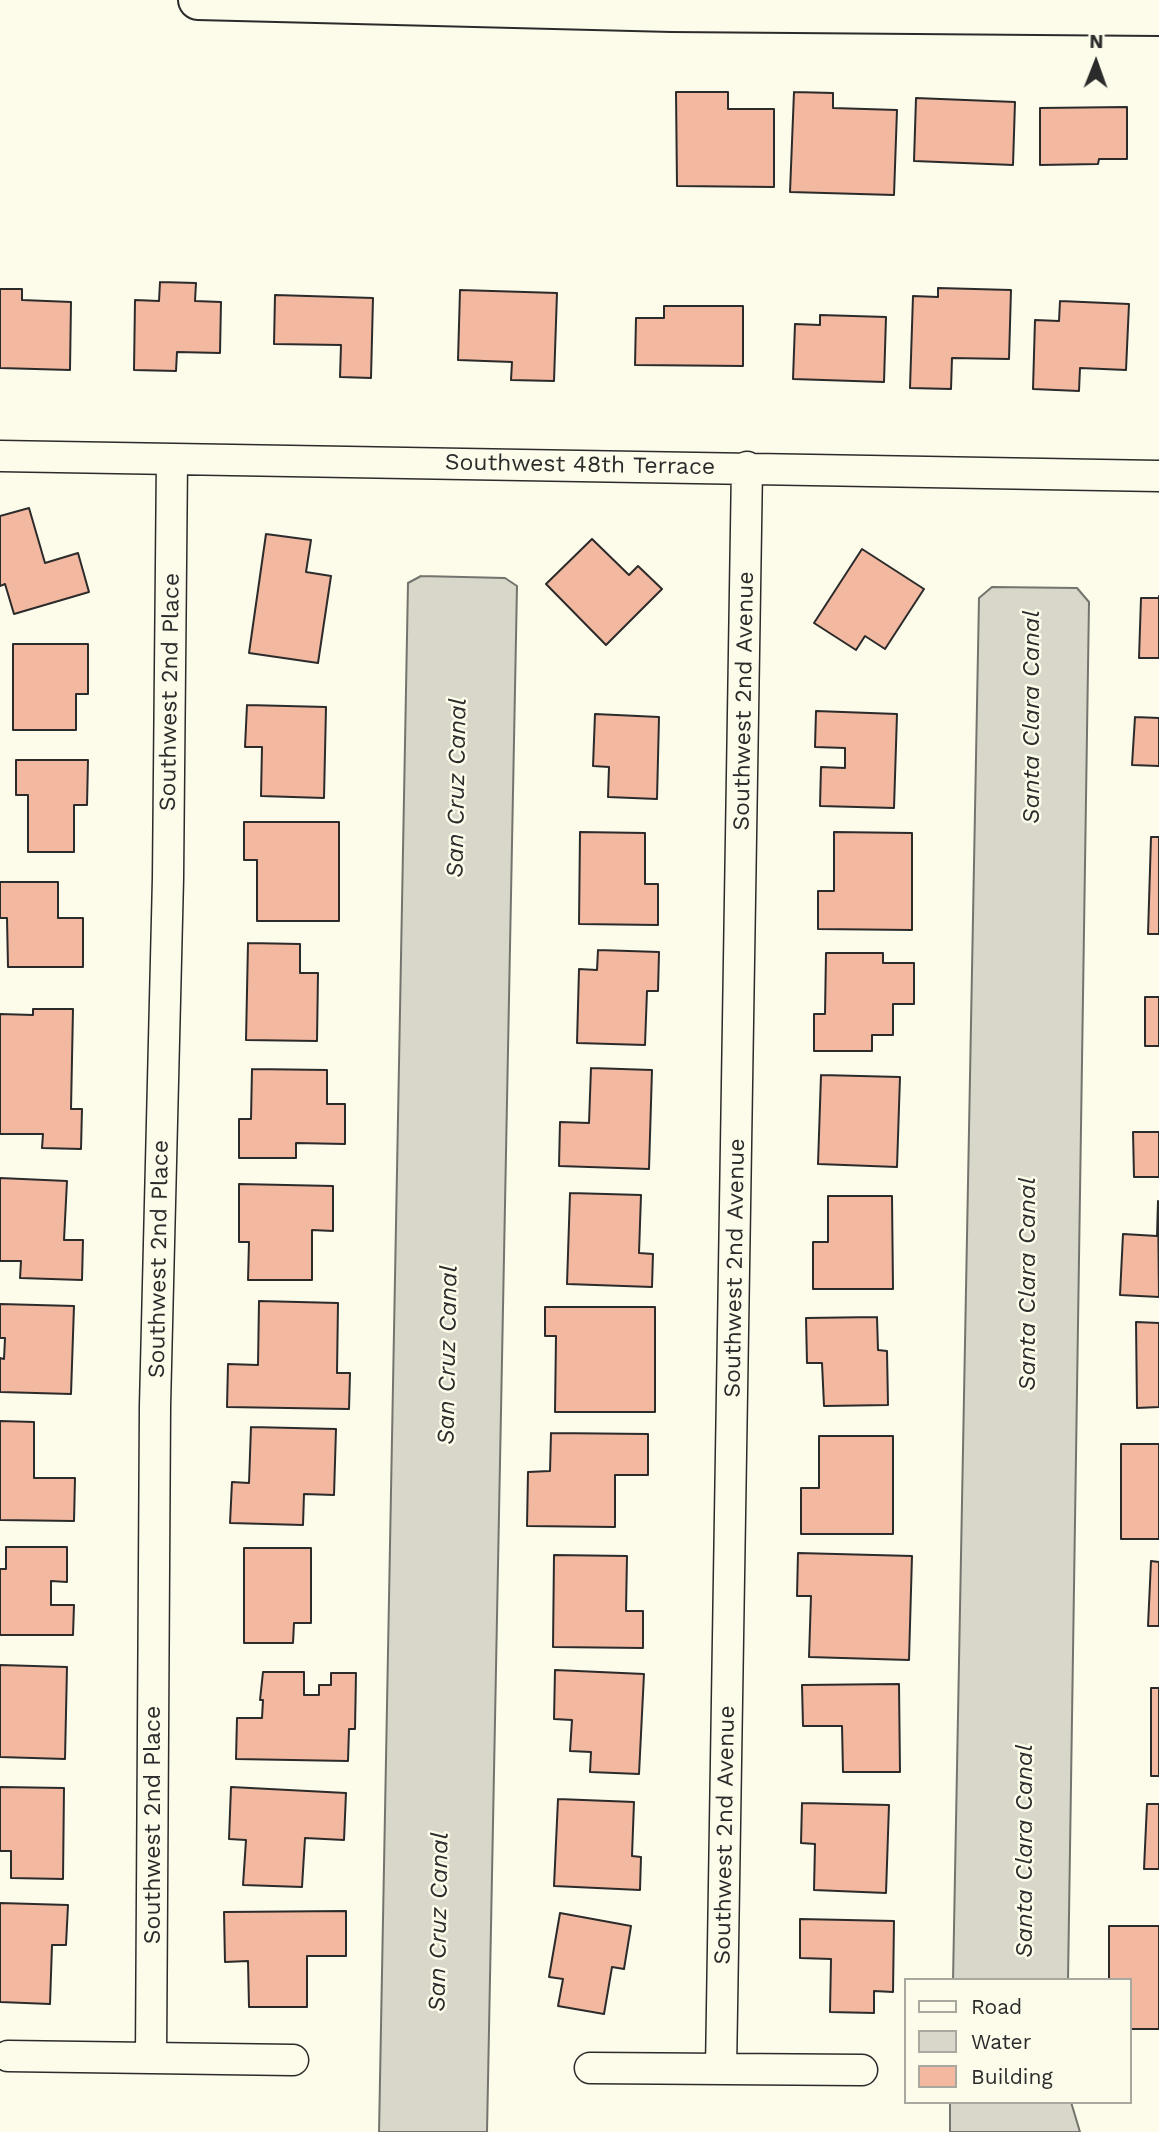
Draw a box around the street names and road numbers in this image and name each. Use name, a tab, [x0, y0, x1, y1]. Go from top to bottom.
street label: Southwest 48th Terrace	[445, 449, 715, 481]
street label: Southwest 2nd Avenue	[728, 571, 760, 831]
street label: Southwest 2nd Place	[154, 573, 186, 811]
street label: Southwest 2nd Avenue	[719, 1138, 751, 1398]
street label: Southwest 2nd Place	[143, 1140, 175, 1378]
street label: Southwest 2nd Avenue	[709, 1705, 741, 1965]
street label: Southwest 2nd Place	[139, 1706, 167, 1944]

